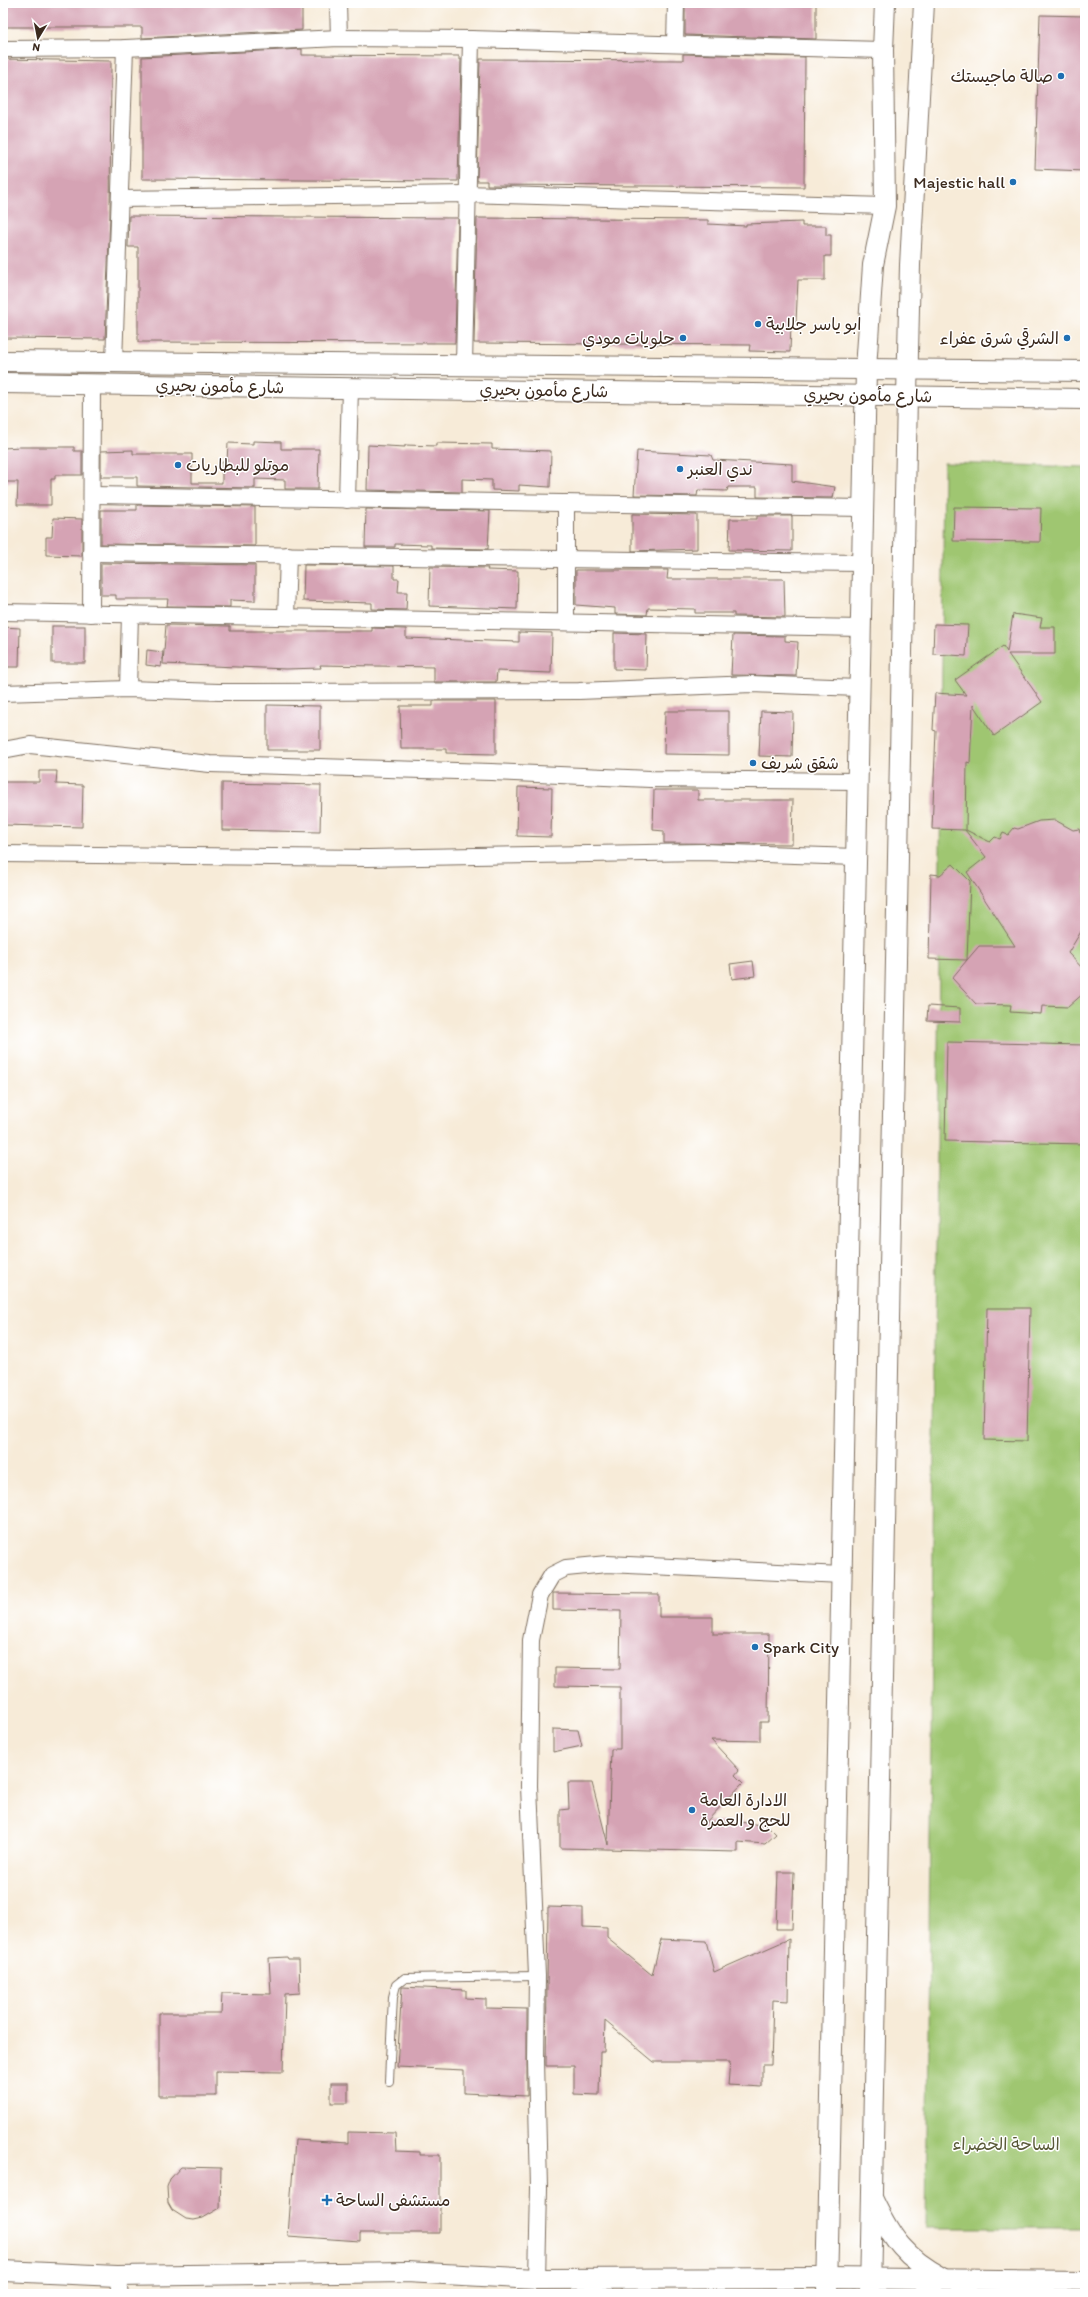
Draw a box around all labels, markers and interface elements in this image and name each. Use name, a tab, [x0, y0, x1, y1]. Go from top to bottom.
north arrow	[18, 18, 58, 58]
text: N	[32, 40, 41, 54]
place label: صالة ماجيستك	[951, 66, 1053, 86]
marker: صالة ماجيستك	[1056, 71, 1066, 81]
place label: Majestic hall	[913, 172, 1005, 192]
marker: Majestic hall	[1008, 177, 1018, 187]
place label: ابو ياسر جلابية	[766, 314, 862, 335]
marker: ابو ياسر جلابية	[753, 319, 763, 329]
place label: الشرقي شرق عفراء	[940, 327, 1059, 350]
place label: حلويات مودي	[582, 328, 675, 351]
marker: حلويات مودي	[678, 333, 688, 343]
marker: الشرقي شرق عفراء	[1062, 333, 1072, 343]
street label: شارع مأمون بحيري	[155, 375, 285, 400]
street label: شارع مأمون بحيري	[479, 379, 609, 404]
street label: شارع مأمون بحيري	[803, 384, 933, 409]
place label: موتلو للبطاريات	[186, 455, 289, 476]
place label: ندي العنبر	[686, 459, 753, 482]
marker: موتلو للبطاريات	[173, 460, 183, 470]
marker: ندي العنبر	[675, 464, 685, 474]
place label: شقق شريف	[761, 753, 839, 773]
marker: شقق شريف	[748, 758, 758, 768]
place label: Spark City	[763, 1637, 839, 1657]
marker: Spark City	[750, 1642, 760, 1652]
place label: الادارة العامة للحج و العمرة	[700, 1790, 791, 1832]
marker: الادارة العامة للحج و العمرة	[687, 1805, 697, 1815]
park label: الساحة الخضراء	[952, 2134, 1060, 2154]
place label: مستشفى الساحة	[336, 2190, 450, 2211]
marker: مستشفى الساحة	[321, 2194, 333, 2206]

